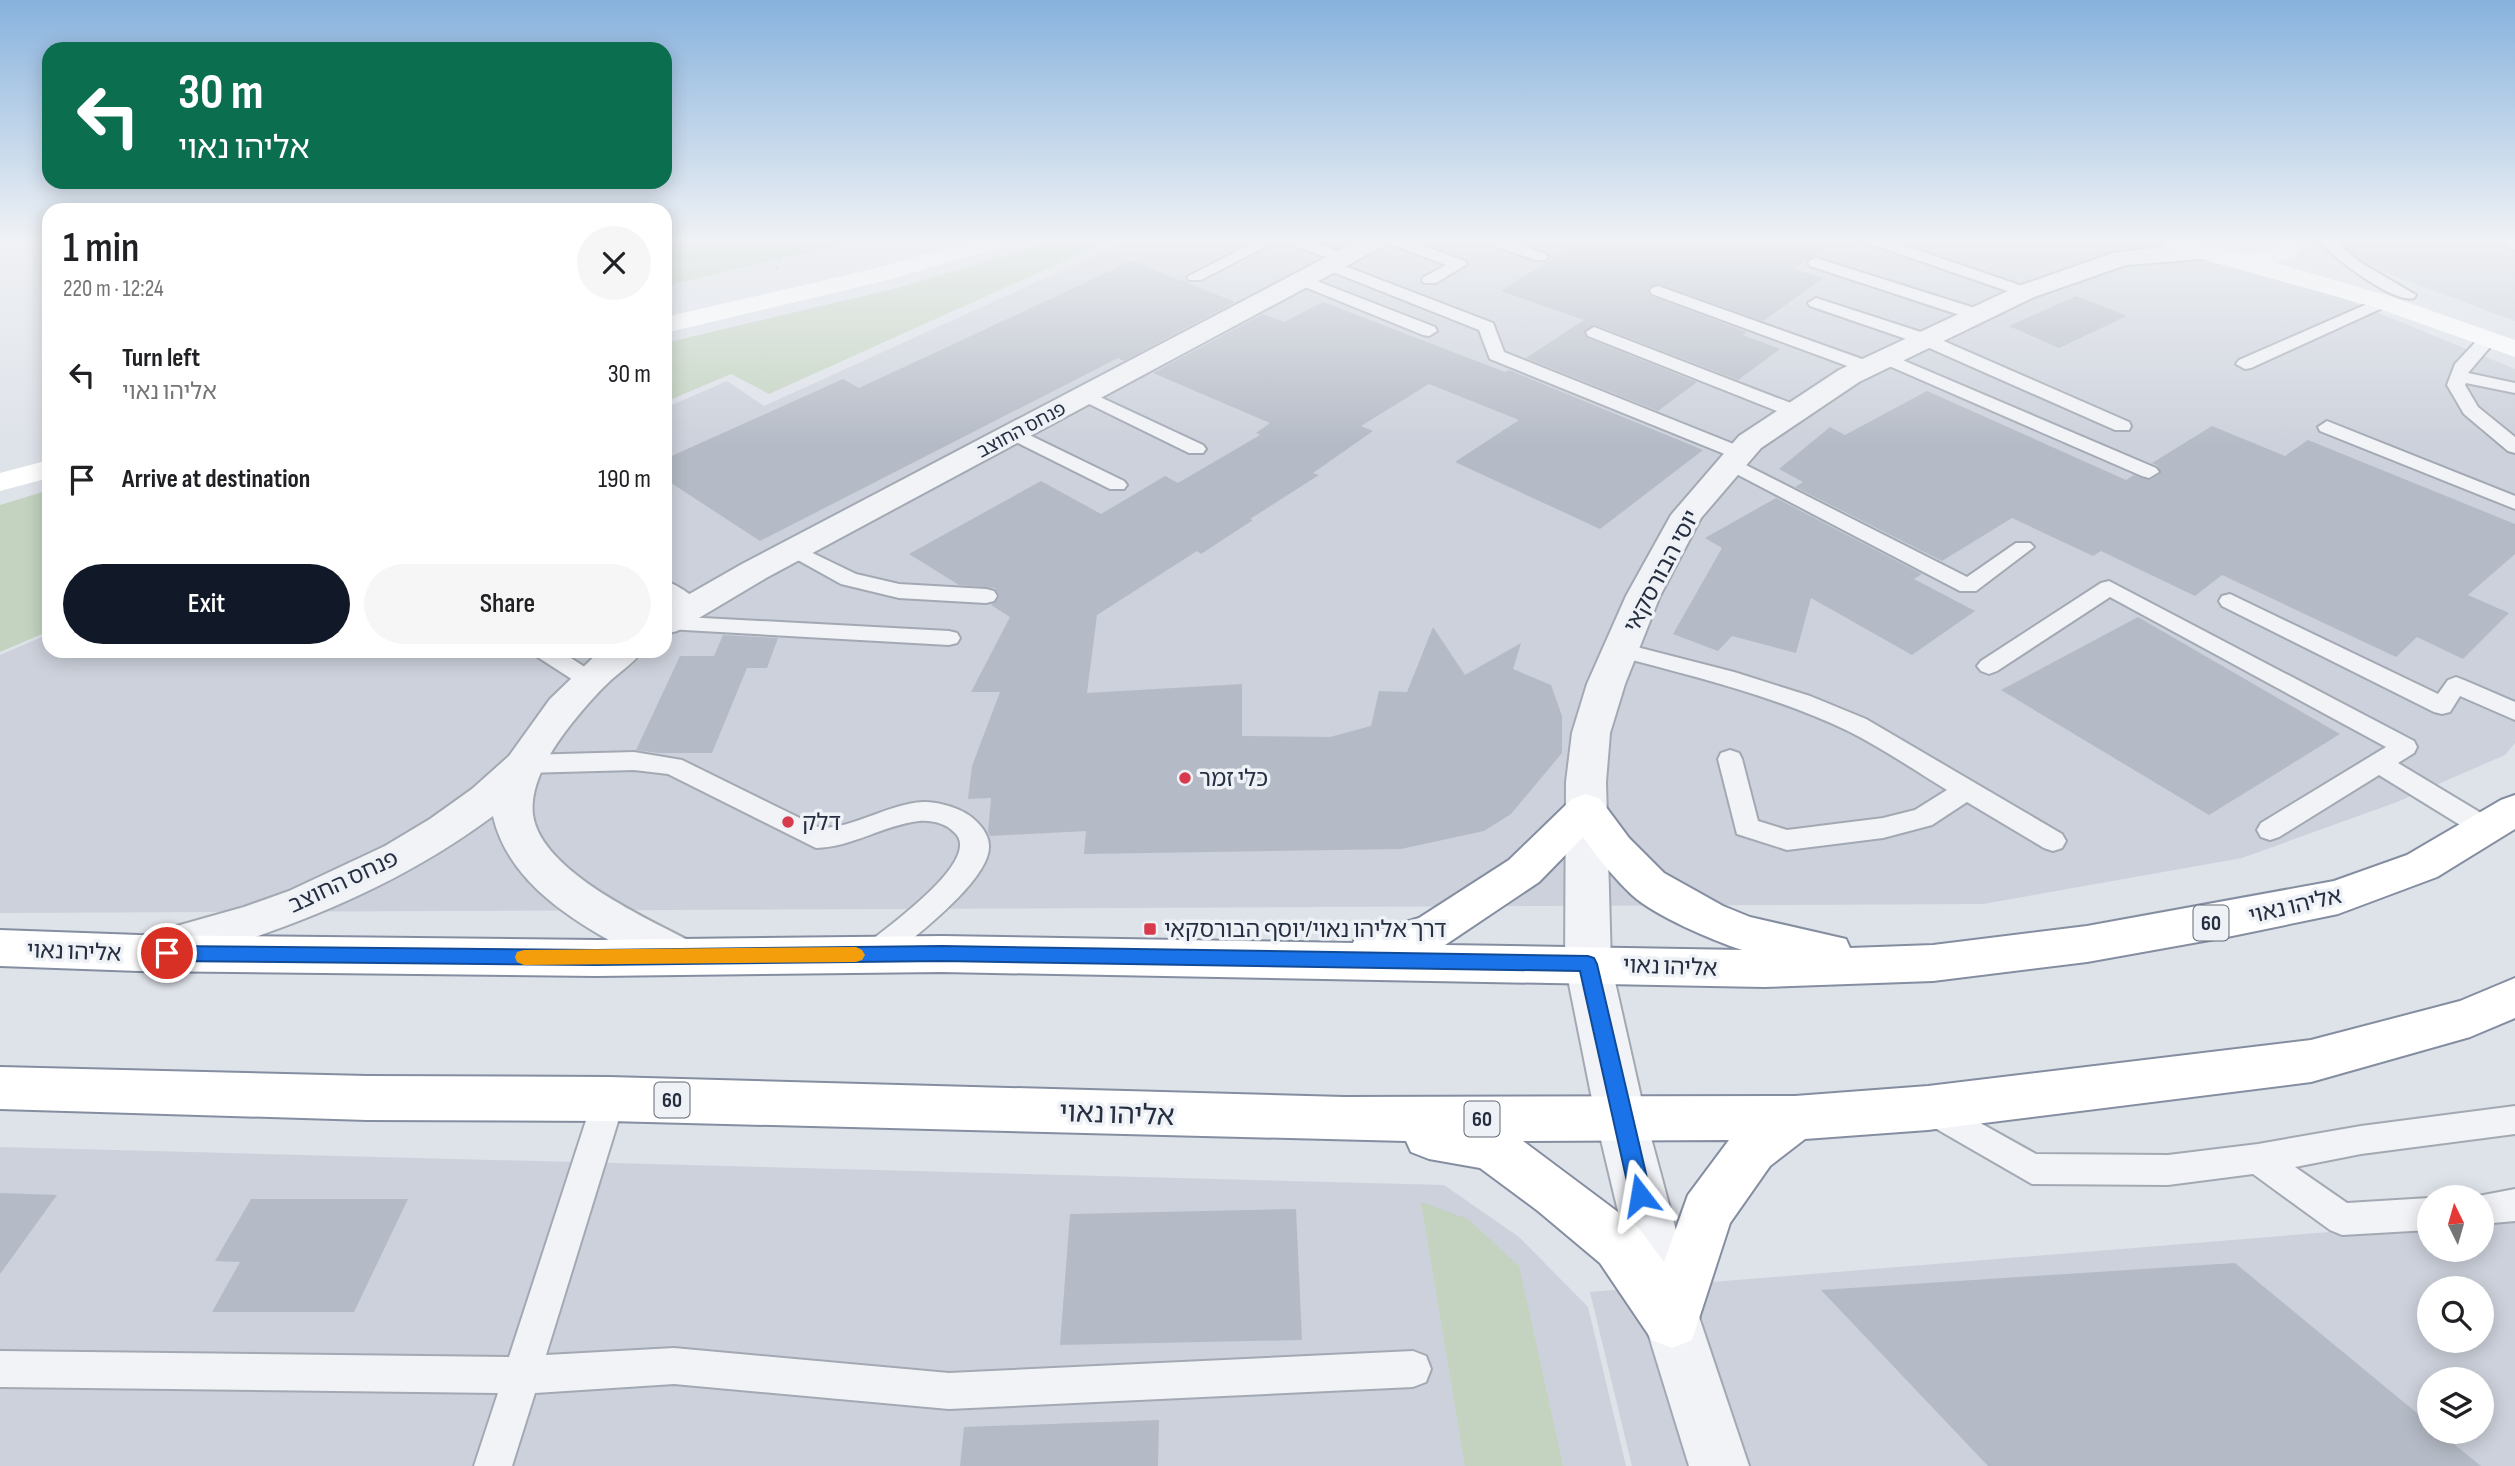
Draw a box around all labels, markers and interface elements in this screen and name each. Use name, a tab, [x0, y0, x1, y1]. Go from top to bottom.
text: 30 m	[178, 64, 263, 123]
icon: left	[63, 70, 154, 161]
text: אליהו נאוי	[178, 129, 310, 168]
text: 1 min	[63, 223, 139, 274]
button: close	[577, 226, 651, 300]
text: 220 m · 12:24	[63, 275, 164, 303]
text: Turn left	[122, 343, 200, 374]
icon: left	[63, 356, 101, 394]
text: 30 m	[608, 359, 651, 390]
text: אליהו נאוי	[122, 378, 217, 406]
street label: פנחס החוצב	[973, 397, 1070, 463]
icon: arrive	[63, 461, 101, 499]
text: Arrive at destination	[122, 464, 310, 495]
text: 190 m	[598, 464, 651, 495]
street label: יוסי הבורסקאי	[1618, 505, 1706, 638]
button: Exit	[63, 564, 350, 644]
button: Share	[364, 564, 651, 644]
place label: כלי זמר	[1199, 765, 1268, 793]
marker: כלי זמר	[1177, 770, 1193, 786]
place label: דלק	[802, 809, 841, 837]
marker: דלק	[780, 814, 796, 830]
street label: פנחס החוצב	[284, 844, 403, 920]
street label: אליהו נאוי	[2246, 882, 2345, 930]
road number: 60	[2194, 906, 2228, 940]
place label: דרך אליהו נאוי/יוסף הבורסקאי	[1164, 916, 1447, 944]
marker: דרך אליהו נאוי/יוסף הבורסקאי	[1142, 921, 1158, 937]
pin	[137, 923, 197, 983]
icon: arrive	[148, 934, 186, 972]
street label: אליהו נאוי	[26, 936, 122, 968]
street label: אליהו נאוי	[1622, 951, 1718, 983]
road number: 60	[654, 1082, 690, 1118]
street label: אליהו נאוי	[1059, 1096, 1175, 1133]
road number: 60	[1464, 1102, 1500, 1136]
position arrow	[1603, 1158, 1677, 1232]
north arrow	[2417, 1185, 2494, 1262]
map controls	[2417, 1185, 2494, 1444]
button: search	[2417, 1276, 2494, 1353]
button: layers	[2417, 1367, 2494, 1444]

